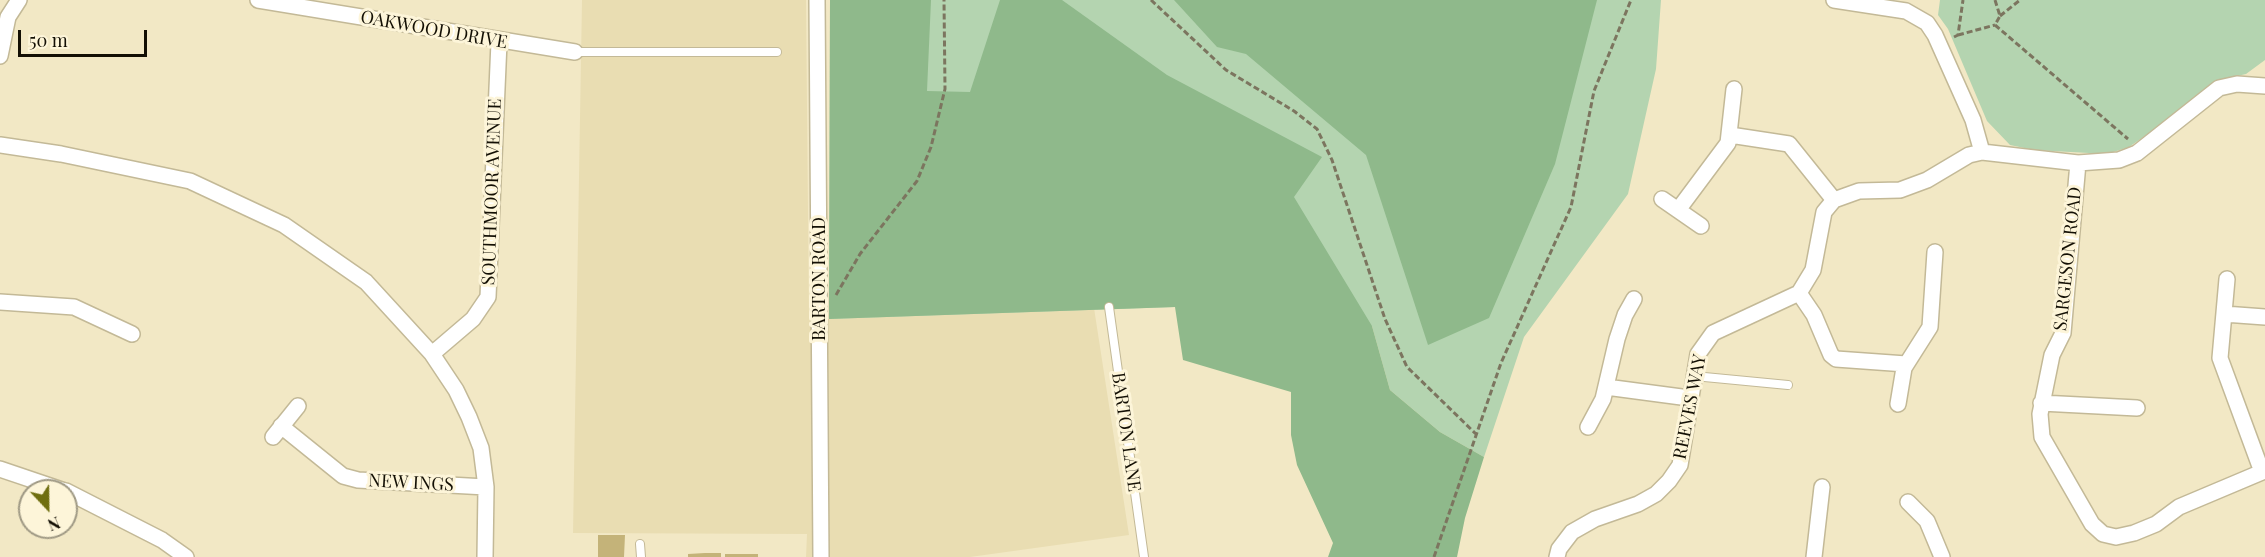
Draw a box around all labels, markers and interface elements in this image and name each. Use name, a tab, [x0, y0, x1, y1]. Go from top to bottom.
street label: OAKWOOD DRIVE	[359, 6, 509, 54]
scale bar	[21, 18, 150, 56]
text: 50 m	[29, 28, 68, 52]
street label: SOUTHMOOR AVENUE	[478, 98, 506, 286]
street label: SARGESON ROAD	[2050, 186, 2086, 332]
street label: BARTON ROAD	[808, 217, 830, 341]
street label: REEVES WAY	[1669, 353, 1711, 461]
street label: BARTON LANE	[1107, 371, 1145, 493]
street label: NEW INGS	[368, 470, 454, 496]
north arrow	[18, 479, 78, 539]
text: N	[45, 512, 63, 536]

